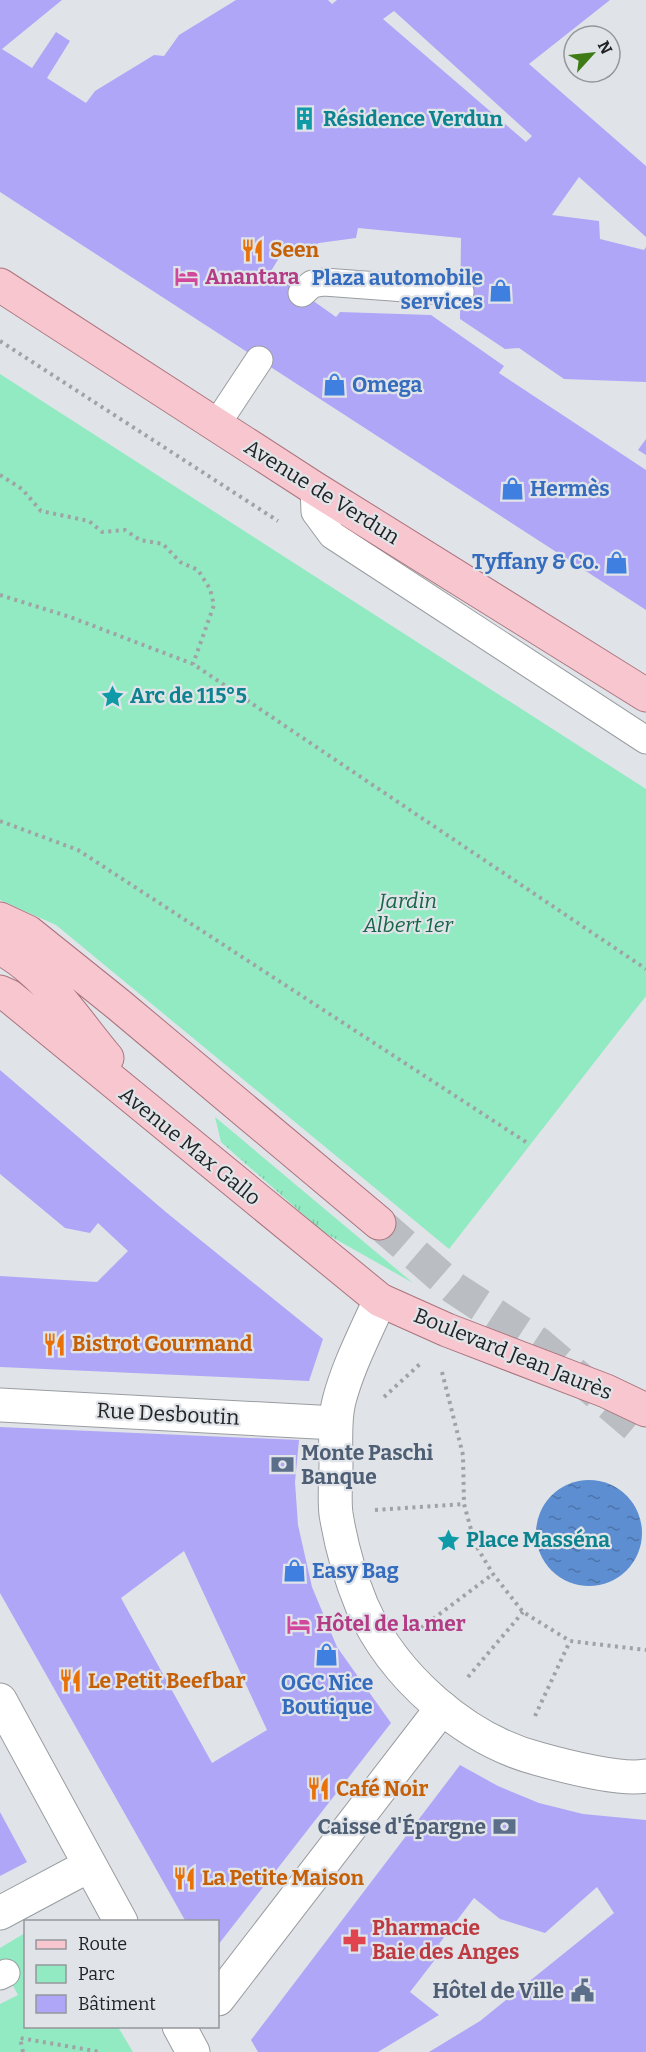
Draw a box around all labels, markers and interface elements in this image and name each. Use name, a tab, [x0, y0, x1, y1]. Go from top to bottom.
north arrow	[562, 24, 622, 84]
text: N	[594, 38, 616, 57]
building icon: Résidence Verdun	[292, 106, 318, 132]
place label: Résidence Verdun	[323, 106, 503, 132]
restaurant icon: Seen	[239, 237, 265, 263]
place label: Seen	[270, 237, 320, 263]
hotel icon: Anantara	[174, 264, 200, 290]
place label: Anantara	[205, 264, 300, 290]
place label: Plaza automobile services	[312, 265, 483, 315]
shop icon: Plaza automobile services	[488, 277, 514, 303]
shop icon: Omega	[321, 372, 347, 398]
place label: Omega	[352, 372, 422, 398]
street label: Avenue de Verdun	[240, 434, 404, 550]
shop icon: Hermès	[499, 476, 525, 502]
place label: Hermès	[530, 476, 610, 502]
place label: Tyffany & Co.	[472, 549, 599, 575]
shop icon: Tyffany & Co.	[604, 549, 630, 575]
place icon: Arc de 115°5	[99, 683, 125, 709]
place label: Arc de 115°5	[130, 683, 247, 709]
park label: Jardin Albert 1er	[362, 888, 454, 938]
street label: Avenue Max Gallo	[114, 1081, 266, 1211]
street label: Boulevard Jean Jaurès	[410, 1302, 616, 1406]
restaurant icon: Bistrot Gourmand	[41, 1331, 67, 1357]
place label: Bistrot Gourmand	[72, 1331, 253, 1357]
street label: Rue Desboutin	[96, 1397, 240, 1431]
place label: Monte Paschi Banque	[301, 1440, 434, 1490]
bank icon: Monte Paschi Banque	[270, 1452, 296, 1478]
place icon: Place Masséna	[435, 1527, 461, 1553]
place label: Place Masséna	[466, 1527, 610, 1553]
shop icon: Easy Bag	[281, 1558, 307, 1584]
place label: Easy Bag	[312, 1558, 399, 1584]
hotel icon: Hôtel de la mer	[285, 1611, 311, 1637]
place label: Hôtel de la mer	[316, 1611, 466, 1637]
shop icon: OGC Nice Boutique	[314, 1642, 340, 1668]
restaurant icon: Le Petit Beefbar	[57, 1668, 83, 1694]
place label: Le Petit Beefbar	[88, 1668, 246, 1694]
place label: OGC Nice Boutique	[281, 1670, 373, 1720]
restaurant icon: Café Noir	[305, 1776, 331, 1802]
place label: Café Noir	[336, 1776, 428, 1802]
place label: Caisse d'Épargne	[317, 1813, 486, 1840]
bank icon: Caisse d'Épargne	[491, 1814, 517, 1840]
restaurant icon: La Petite Maison	[171, 1865, 197, 1891]
place label: La Petite Maison	[202, 1865, 365, 1891]
place label: Pharmacie Baie des Anges	[372, 1915, 519, 1965]
legend	[24, 1920, 219, 2028]
pharmacy icon: Pharmacie Baie des Anges	[341, 1927, 367, 1953]
text: Route	[78, 1933, 127, 1955]
text: Parc	[78, 1963, 115, 1985]
place label: Hôtel de Ville	[432, 1978, 564, 2004]
public building icon: Hôtel de Ville	[569, 1978, 595, 2004]
text: Bâtiment	[78, 1993, 156, 2015]

